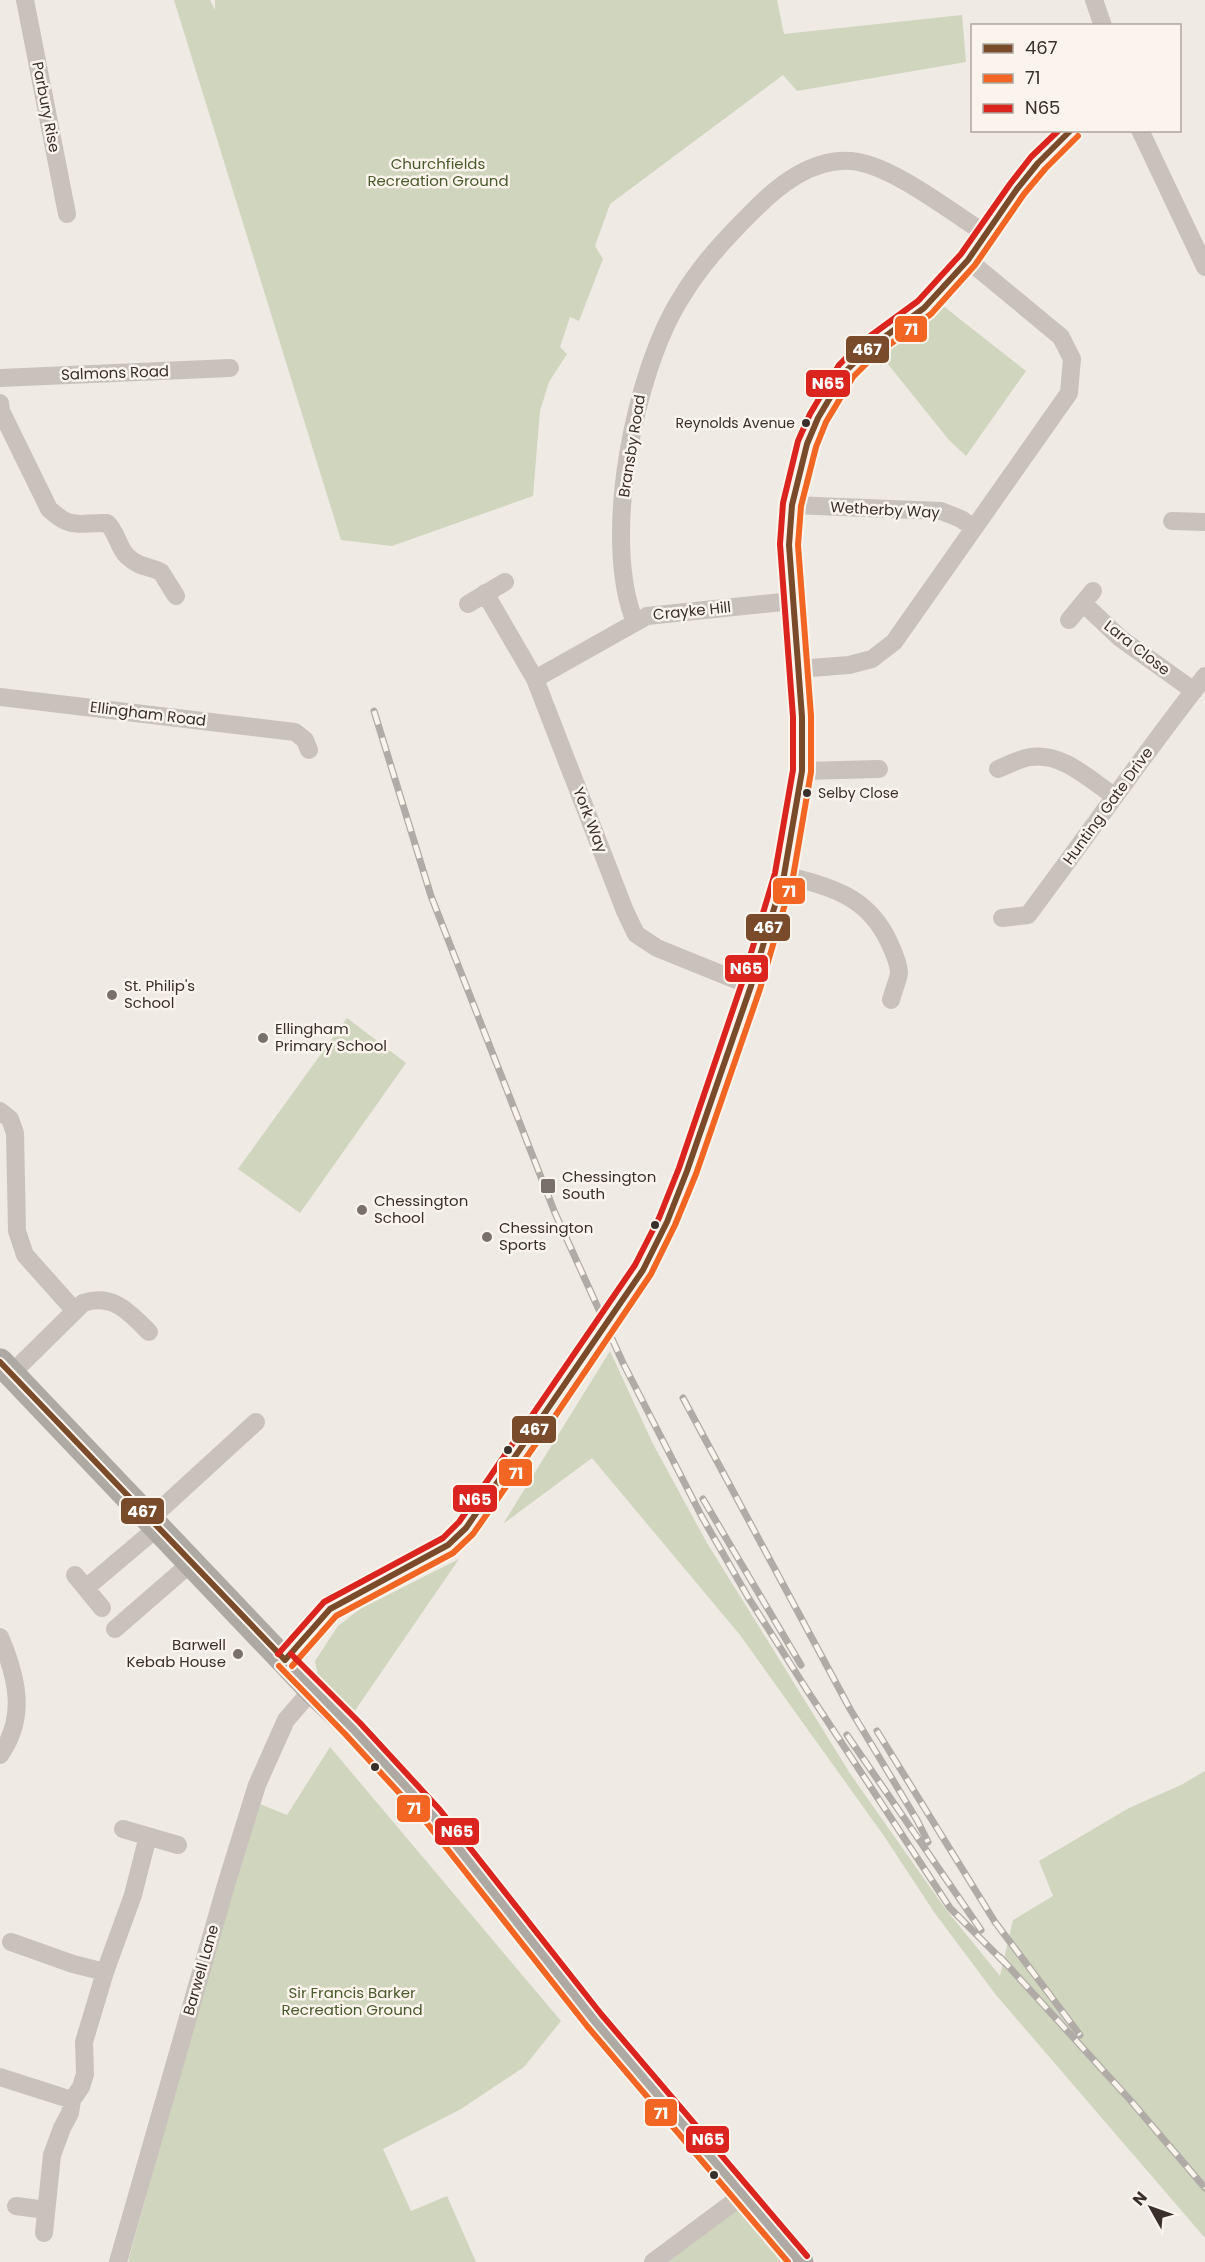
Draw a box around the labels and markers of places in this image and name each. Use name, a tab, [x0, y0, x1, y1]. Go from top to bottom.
place label: Reynolds Avenue	[675, 413, 795, 433]
marker: Reynolds Avenue	[800, 417, 812, 429]
place label: Selby Close	[818, 783, 899, 803]
marker: Selby Close	[801, 787, 813, 799]
place label: St. Philip's School	[124, 975, 195, 1013]
marker: St. Philip's School	[105, 988, 119, 1002]
place label: Ellingham Primary School	[275, 1018, 387, 1056]
marker: Ellingham Primary School	[256, 1031, 270, 1045]
place label: Chessington South	[562, 1166, 656, 1204]
marker: Chessington South	[539, 1177, 557, 1195]
place label: Chessington School	[374, 1190, 468, 1228]
marker: Chessington School	[355, 1203, 369, 1217]
place label: Chessington Sports	[499, 1217, 593, 1255]
unlabelled marker	[649, 1219, 661, 1231]
marker: Chessington Sports	[480, 1230, 494, 1244]
unlabelled marker	[502, 1444, 514, 1456]
place label: Barwell Kebab House	[127, 1634, 226, 1672]
marker: Barwell Kebab House	[231, 1647, 245, 1661]
unlabelled marker	[369, 1761, 381, 1773]
unlabelled marker	[708, 2169, 720, 2181]

